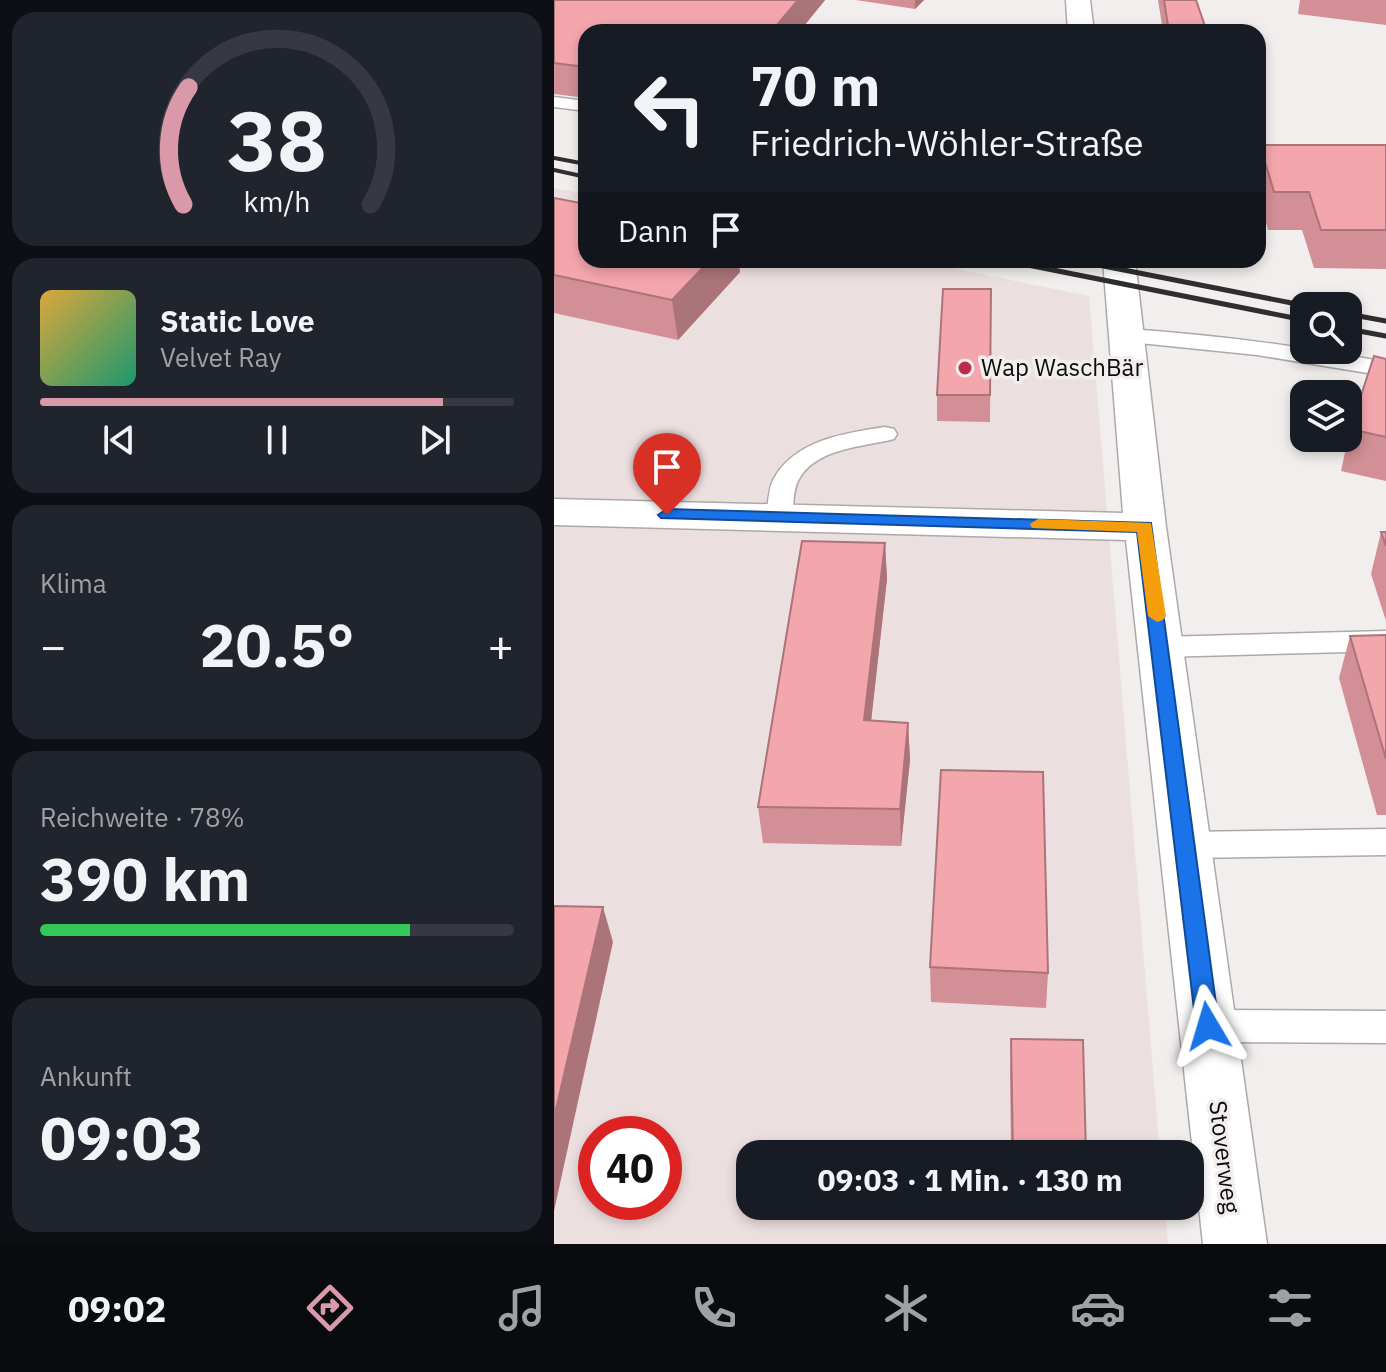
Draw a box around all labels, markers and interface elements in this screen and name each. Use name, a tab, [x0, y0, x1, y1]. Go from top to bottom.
text: 70 m	[750, 49, 880, 121]
icon: left	[618, 56, 722, 160]
text: 38	[227, 86, 327, 194]
text: Friedrich-Wöhler-Straße	[750, 119, 1144, 166]
text: km/h	[243, 183, 311, 220]
icon: arrive	[704, 208, 748, 252]
text: Dann	[618, 211, 688, 250]
map controls	[1290, 292, 1362, 452]
button: search	[1290, 292, 1362, 364]
text: Static Love	[160, 301, 315, 340]
text: Velvet Ray	[160, 340, 281, 374]
place label: Wap WaschBär	[981, 351, 1143, 383]
marker: Wap WaschBär	[956, 359, 974, 377]
button: layers	[1290, 380, 1362, 452]
icon: previous	[97, 418, 141, 462]
icon: pause	[255, 418, 299, 462]
icon: next	[413, 418, 457, 462]
pin	[633, 433, 701, 515]
icon: arrive	[645, 445, 689, 489]
text: Klima	[40, 566, 107, 600]
text: 20.5°	[200, 605, 354, 684]
text: −	[40, 617, 66, 674]
text: +	[488, 617, 514, 674]
text: Reichweite · 78%	[40, 800, 245, 834]
text: 390 km	[40, 839, 250, 918]
position arrow	[1166, 984, 1250, 1068]
text: Ankunft	[40, 1059, 132, 1093]
text: 09:03	[40, 1098, 204, 1177]
street label: Stoverweg	[1202, 1099, 1248, 1215]
speed limit sign: 40	[578, 1116, 682, 1220]
text: 09:03 · 1 Min. · 130 m	[817, 1160, 1123, 1199]
icon: directions	[302, 1280, 358, 1336]
icon: music	[494, 1280, 550, 1336]
icon: phone	[686, 1280, 742, 1336]
icon: climate	[878, 1280, 934, 1336]
icon: car	[1070, 1280, 1126, 1336]
icon: filters	[1262, 1280, 1318, 1336]
text: 09:02	[68, 1285, 166, 1332]

